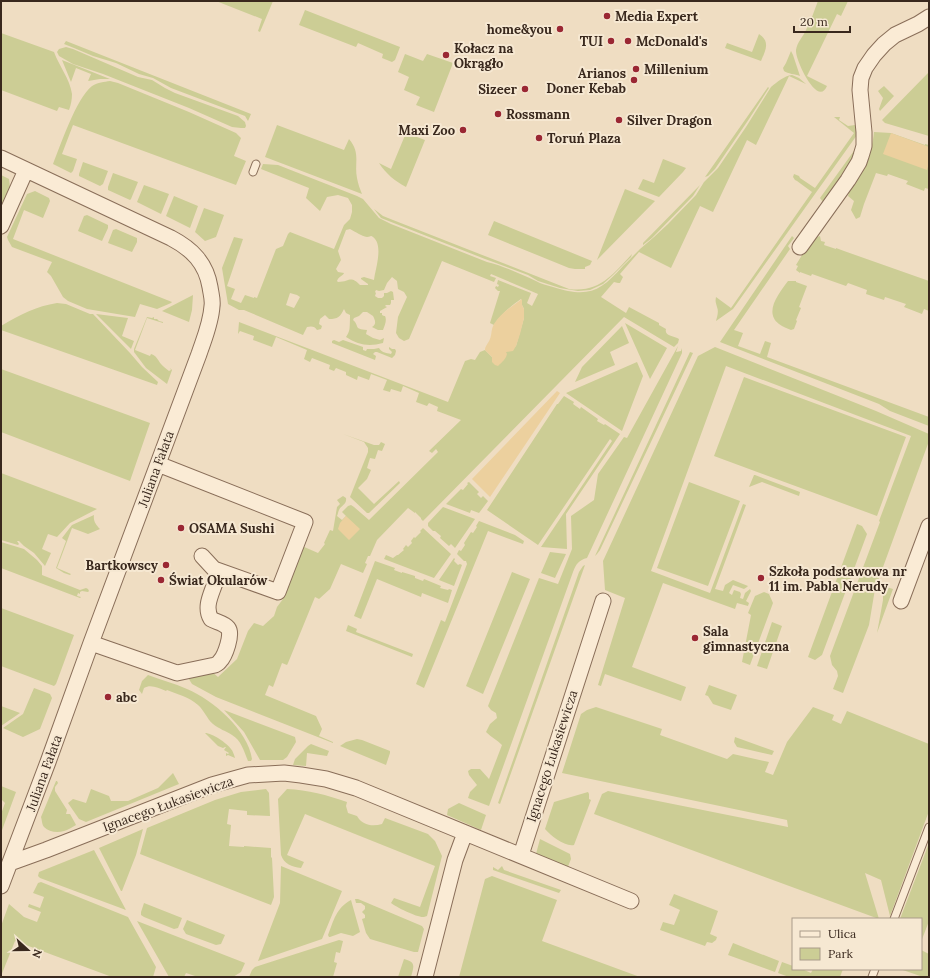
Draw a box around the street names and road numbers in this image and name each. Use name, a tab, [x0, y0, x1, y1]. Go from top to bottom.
street label: Juliana Fałata	[134, 428, 178, 510]
street label: Ignacego Łukasiewicza	[523, 688, 581, 824]
street label: Juliana Fałata	[22, 732, 66, 814]
street label: Ignacego Łukasiewicza	[100, 772, 236, 836]

